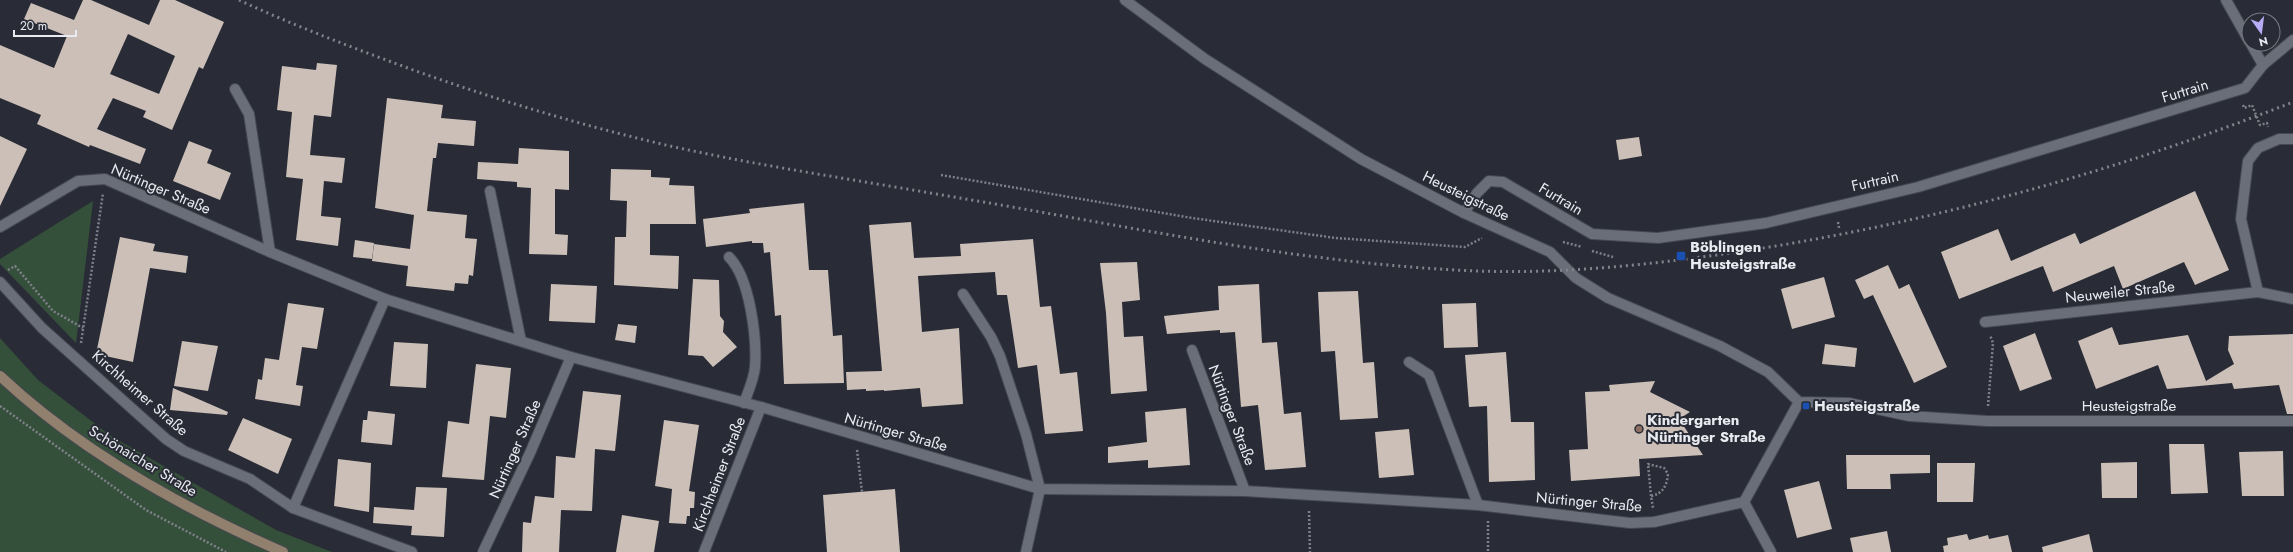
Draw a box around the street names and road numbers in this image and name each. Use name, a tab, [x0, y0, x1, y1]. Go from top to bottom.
street label: Furtrain	[2159, 73, 2211, 109]
street label: Nürtinger Straße	[108, 158, 214, 220]
street label: Heusteigstraße	[1419, 165, 1513, 227]
street label: Furtrain	[1849, 165, 1901, 197]
street label: Furtrain	[1535, 177, 1587, 221]
street label: Neuweiler Straße	[2064, 275, 2176, 309]
street label: Kirchheimer Straße	[87, 345, 193, 441]
street label: Nürtinger Straße	[1203, 361, 1261, 469]
street label: Heusteigstraße	[2082, 395, 2176, 417]
street label: Nürtinger Straße	[483, 396, 547, 502]
street label: Nürtinger Straße	[842, 407, 950, 457]
street label: Kirchheimer Straße	[687, 413, 751, 535]
street label: Schönaicher Straße	[85, 420, 202, 502]
street label: Nürtinger Straße	[1535, 486, 1643, 518]

